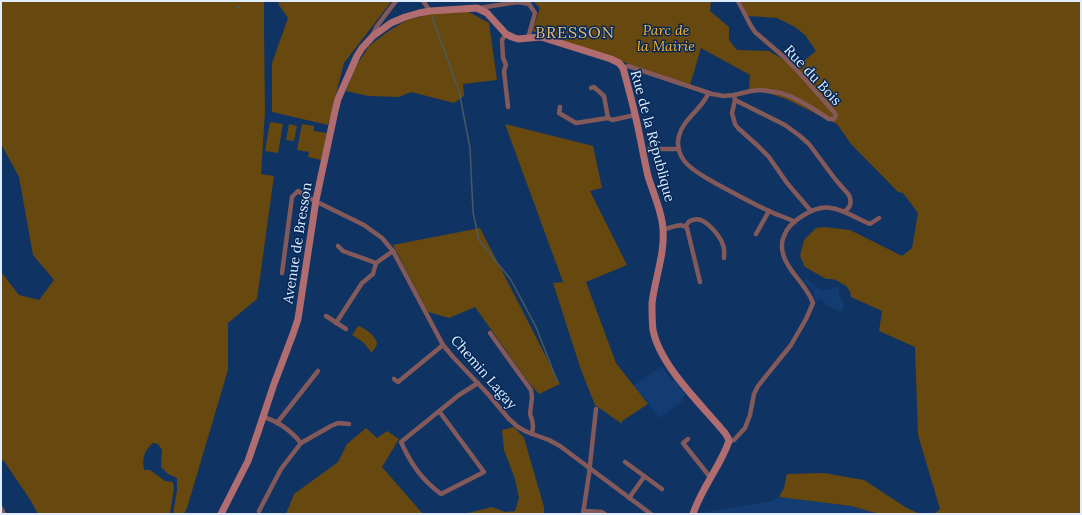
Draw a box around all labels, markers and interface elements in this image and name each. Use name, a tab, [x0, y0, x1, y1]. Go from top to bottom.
park label: Parc de la Mairie	[637, 21, 695, 55]
district label: BRESSON	[535, 22, 615, 42]
street label: Rue du Bois	[780, 41, 846, 109]
street label: Rue de la République	[627, 68, 679, 204]
street label: Avenue de Bresson	[278, 181, 316, 306]
street label: Chemin Lagay	[447, 331, 521, 413]

